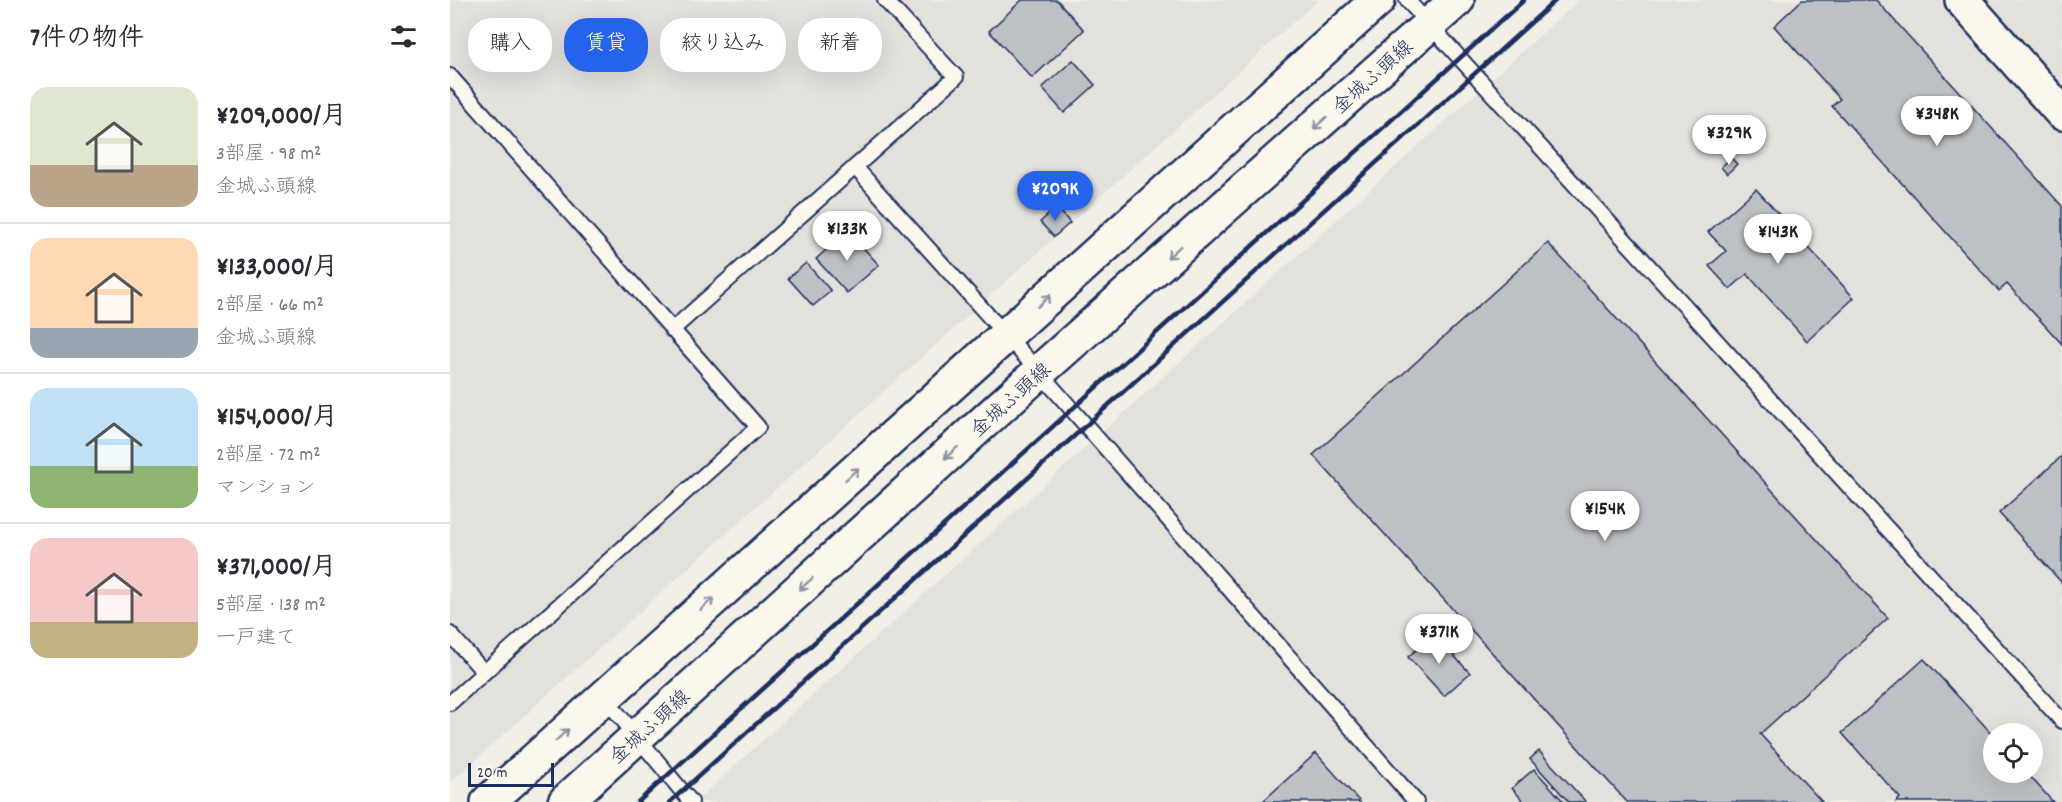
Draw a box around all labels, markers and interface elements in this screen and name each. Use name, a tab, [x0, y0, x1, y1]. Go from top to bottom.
chip: 購入	[468, 18, 552, 72]
chip: 賃貸	[564, 18, 648, 72]
chip: 絞り込み	[660, 18, 786, 72]
chip: 新着	[798, 18, 882, 72]
icon: filters	[387, 20, 420, 53]
text: 7件の物件	[30, 21, 144, 58]
street label: 金城ふ頭線	[1327, 34, 1421, 122]
pin: ¥348K	[1895, 96, 1979, 147]
text: ¥209,000/月	[216, 99, 347, 136]
text: ¥348K	[1915, 101, 1959, 129]
icon: home	[78, 111, 150, 183]
pin: ¥329K	[1687, 115, 1771, 166]
one-way arrow	[1312, 116, 1327, 130]
text: ¥329K	[1706, 120, 1752, 148]
text: 3部屋 · 98 m²	[216, 141, 321, 169]
pin: ¥209K	[1013, 171, 1097, 222]
text: 金城ふ頭線	[216, 174, 316, 202]
text: ¥209K	[1031, 176, 1079, 204]
pin: ¥133K	[805, 211, 889, 262]
pin: ¥143K	[1736, 214, 1820, 265]
text: ¥133K	[826, 216, 868, 244]
text: ¥143K	[1758, 219, 1798, 247]
one-way arrow	[1167, 245, 1182, 259]
text: ¥133,000/月	[216, 250, 338, 287]
icon: home	[78, 262, 150, 334]
text: 2部屋 · 66 m²	[216, 292, 324, 320]
one-way arrow	[1036, 294, 1051, 308]
text: 金城ふ頭線	[216, 325, 316, 353]
street label: 金城ふ頭線	[965, 357, 1059, 445]
text: ¥154,000/月	[216, 400, 338, 437]
icon: home	[78, 412, 150, 484]
text: 2部屋 · 72 m²	[216, 442, 320, 470]
one-way arrow	[943, 446, 958, 460]
one-way arrow	[845, 467, 860, 481]
text: マンション	[216, 475, 315, 503]
pin: ¥154K	[1563, 491, 1647, 542]
text: ¥154K	[1585, 496, 1625, 524]
text: ¥371,000/月	[216, 550, 337, 587]
icon: home	[78, 562, 150, 634]
one-way arrow	[799, 577, 814, 591]
text: 5部屋 · 138 m²	[216, 592, 326, 620]
one-way arrow	[699, 597, 714, 611]
pin: ¥371K	[1397, 614, 1481, 665]
text: ¥371K	[1419, 619, 1459, 647]
text: 一戸建て	[216, 625, 296, 653]
street label: 金城ふ頭線	[604, 684, 698, 772]
map controls	[1983, 723, 2043, 783]
button: locate	[1983, 723, 2043, 783]
one-way arrow	[555, 728, 570, 742]
scale bar	[468, 760, 554, 788]
text: 20 m	[477, 762, 507, 785]

